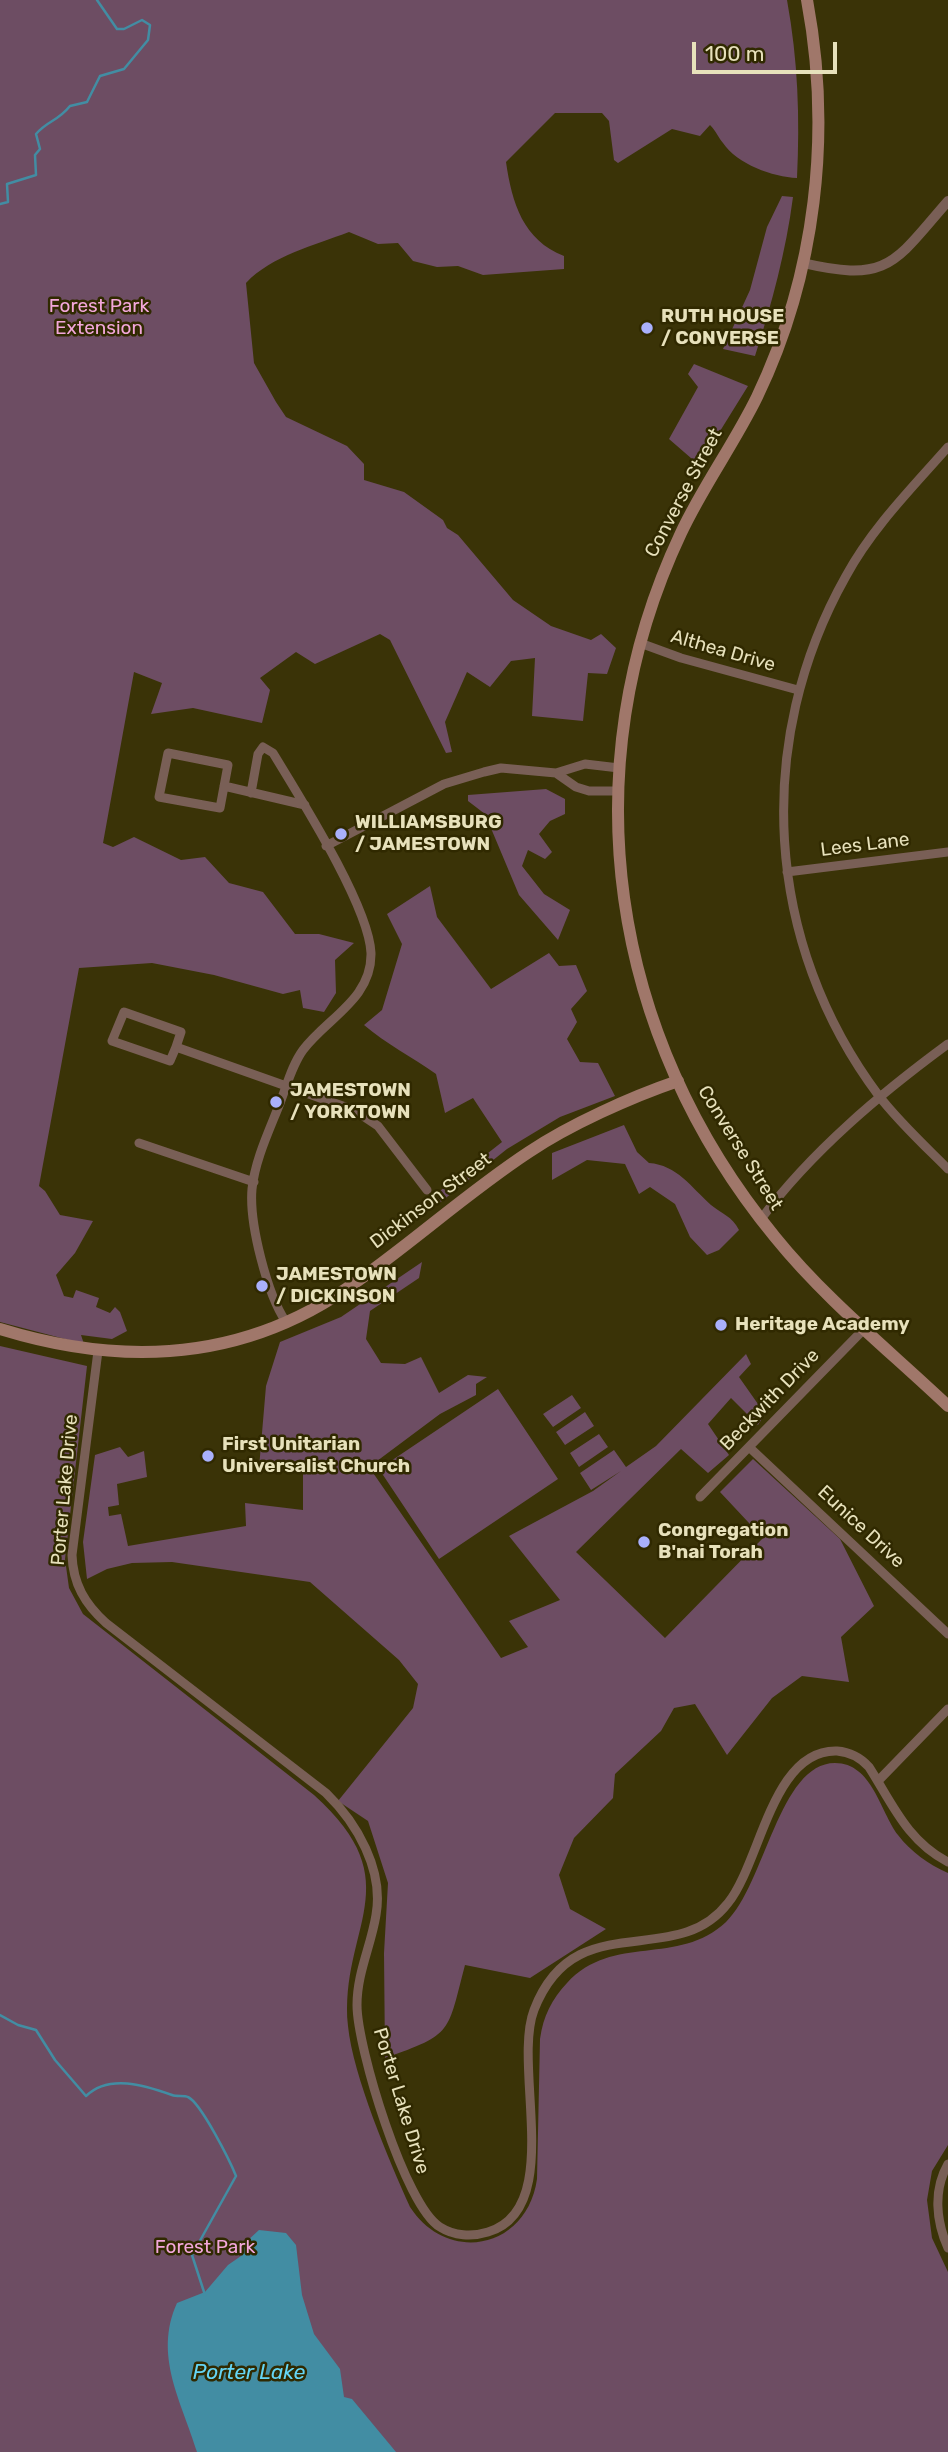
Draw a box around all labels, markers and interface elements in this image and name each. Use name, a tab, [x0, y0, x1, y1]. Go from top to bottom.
scale bar	[696, 28, 841, 72]
text: 100 m	[705, 41, 764, 66]
park label: Forest Park Extension	[49, 296, 149, 340]
place label: RUTH HOUSE / CONVERSE	[661, 306, 784, 350]
marker: RUTH HOUSE / CONVERSE	[639, 320, 655, 336]
street label: Converse Street	[640, 425, 728, 561]
street label: Althea Drive	[668, 625, 778, 677]
place label: WILLIAMSBURG / JAMESTOWN	[355, 812, 502, 856]
marker: WILLIAMSBURG / JAMESTOWN	[333, 826, 349, 842]
street label: Lees Lane	[819, 828, 911, 862]
place label: JAMESTOWN / YORKTOWN	[290, 1080, 411, 1124]
street label: Converse Street	[693, 1081, 787, 1215]
marker: JAMESTOWN / YORKTOWN	[268, 1094, 284, 1110]
street label: Dickinson Street	[366, 1148, 496, 1254]
place label: JAMESTOWN / DICKINSON	[276, 1264, 397, 1308]
marker: JAMESTOWN / DICKINSON	[254, 1278, 270, 1294]
place label: Heritage Academy	[735, 1314, 910, 1336]
marker: Heritage Academy	[713, 1317, 729, 1333]
street label: Beckwith Drive	[716, 1344, 824, 1456]
street label: Porter Lake Drive	[47, 1413, 83, 1567]
place label: First Unitarian Universalist Church	[222, 1434, 410, 1478]
marker: First Unitarian Universalist Church	[200, 1448, 216, 1464]
street label: Eunice Drive	[813, 1481, 909, 1573]
place label: Congregation B'nai Torah	[658, 1520, 788, 1564]
marker: Congregation B'nai Torah	[636, 1534, 652, 1550]
street label: Porter Lake Drive	[368, 2025, 434, 2177]
park label: Forest Park	[155, 2237, 255, 2259]
water label: Porter Lake	[193, 2360, 305, 2386]

